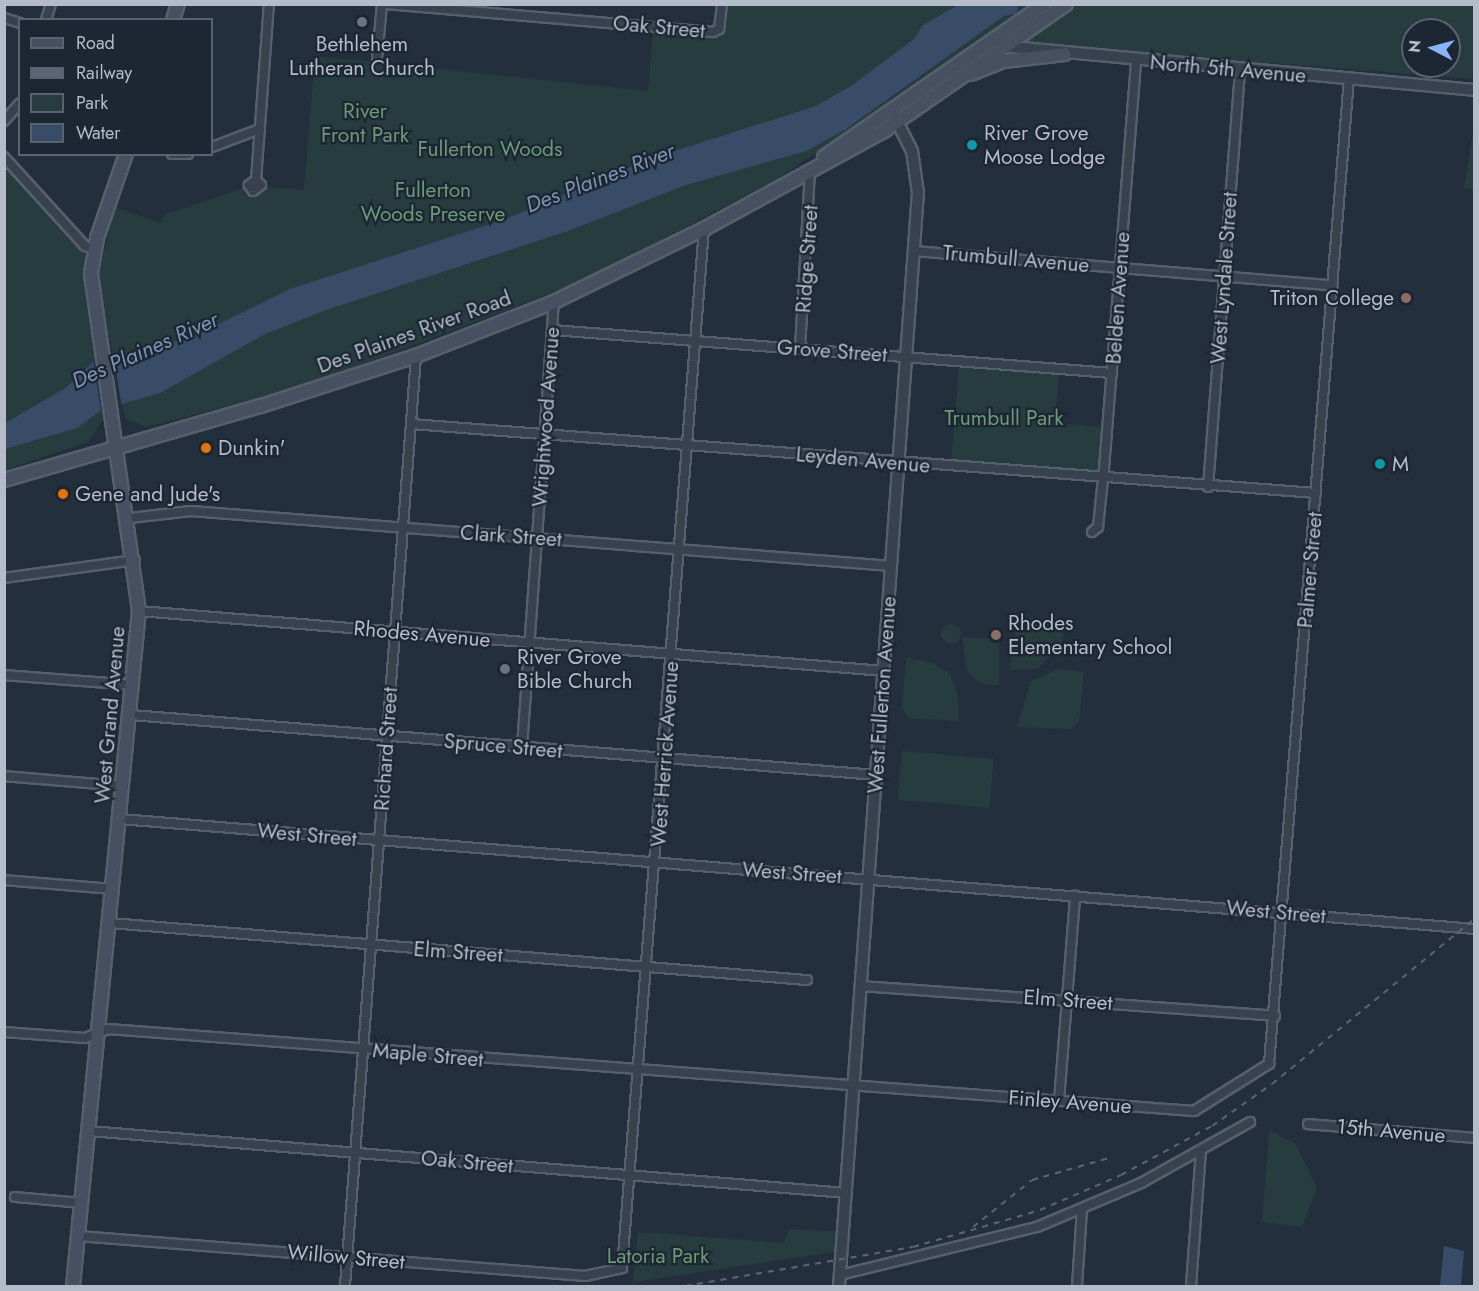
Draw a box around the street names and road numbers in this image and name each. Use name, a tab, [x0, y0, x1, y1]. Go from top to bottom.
street label: Oak Street	[612, 10, 706, 44]
street label: North 5th Avenue	[1149, 50, 1307, 88]
street label: West Lyndale Street	[1205, 191, 1243, 365]
street label: Ridge Street	[791, 204, 823, 314]
street label: Belden Avenue	[1101, 231, 1135, 365]
street label: Trumbull Avenue	[942, 240, 1090, 278]
street label: Des Plaines River Road	[314, 285, 514, 379]
street label: Wrightwood Avenue	[527, 326, 565, 508]
street label: Grove Street	[776, 335, 888, 367]
street label: Leyden Avenue	[795, 442, 931, 478]
street label: Palmer Street	[1292, 511, 1328, 629]
street label: Clark Street	[459, 520, 563, 552]
street label: West Fullerton Avenue	[863, 595, 901, 795]
street label: Rhodes Avenue	[353, 615, 491, 653]
street label: West Grand Avenue	[90, 625, 130, 805]
street label: West Herrick Avenue	[646, 660, 684, 848]
street label: Richard Street	[369, 686, 403, 812]
street label: Spruce Street	[443, 728, 563, 764]
street label: West Street	[256, 818, 358, 852]
street label: West Street	[741, 857, 843, 889]
street label: West Street	[1225, 895, 1327, 929]
street label: Elm Street	[413, 936, 503, 968]
street label: Elm Street	[1023, 984, 1113, 1016]
street label: Maple Street	[372, 1038, 484, 1072]
street label: Finley Avenue	[1008, 1085, 1132, 1119]
street label: 15th Avenue	[1336, 1114, 1446, 1148]
street label: Oak Street	[420, 1145, 514, 1179]
street label: Willow Street	[286, 1239, 406, 1275]

